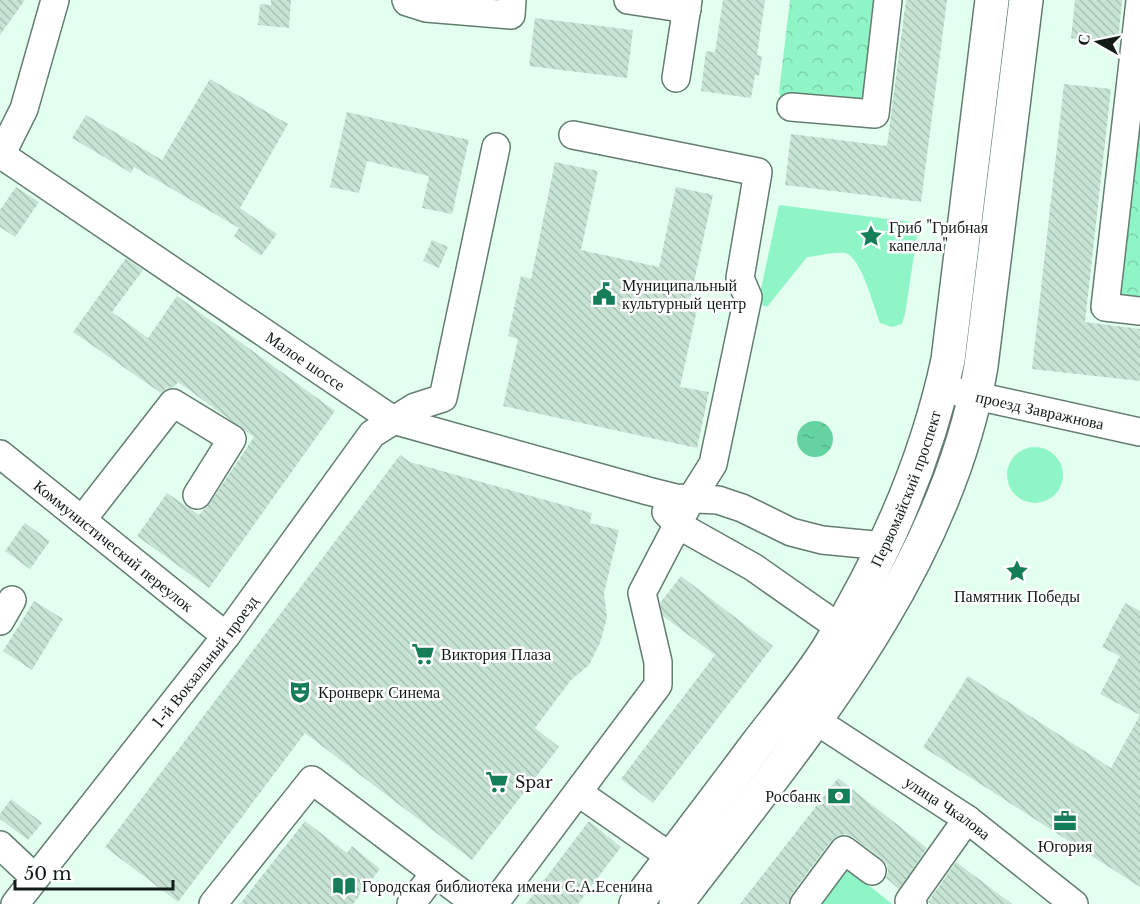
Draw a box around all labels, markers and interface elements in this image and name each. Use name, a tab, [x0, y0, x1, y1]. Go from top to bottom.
north arrow	[1068, 12, 1128, 72]
text: С	[1072, 32, 1094, 47]
place label: Гриб "Грибная капелла"	[889, 217, 989, 255]
place icon: Гриб "Грибная капелла"	[858, 223, 884, 249]
place label: Муниципальный культурный центр	[622, 275, 746, 313]
public building icon: Муниципальный культурный центр	[591, 281, 617, 307]
street label: Малое шоссе	[262, 327, 349, 395]
street label: проезд Завражнова	[974, 386, 1106, 434]
street label: Первомайский проспект	[865, 408, 945, 570]
street label: Коммунистический переулок	[30, 475, 198, 616]
place icon: Памятник Победы	[1004, 558, 1030, 584]
place label: Памятник Победы	[954, 586, 1080, 606]
street label: 1-й Вокзальный проезд	[148, 592, 262, 732]
supermarket icon: Виктория Плаза	[410, 641, 436, 667]
place label: Виктория Плаза	[441, 644, 551, 664]
theatre icon: Кронверк Синема	[287, 679, 313, 705]
place label: Кронверк Синема	[318, 682, 440, 702]
supermarket icon: Spar	[484, 769, 510, 795]
street label: улица Чкалова	[901, 771, 995, 844]
place label: Spar	[515, 772, 553, 792]
bank icon: Росбанк	[826, 783, 852, 809]
place label: Росбанк	[765, 786, 821, 806]
office icon: Югория	[1052, 808, 1078, 834]
place label: Югория	[1038, 836, 1093, 856]
scale bar	[15, 853, 172, 891]
text: 50 m	[24, 863, 72, 885]
library icon: Городская библиотека имени С.А.Есенина	[331, 873, 357, 899]
place label: Городская библиотека имени С.А.Есенина	[362, 876, 652, 896]

